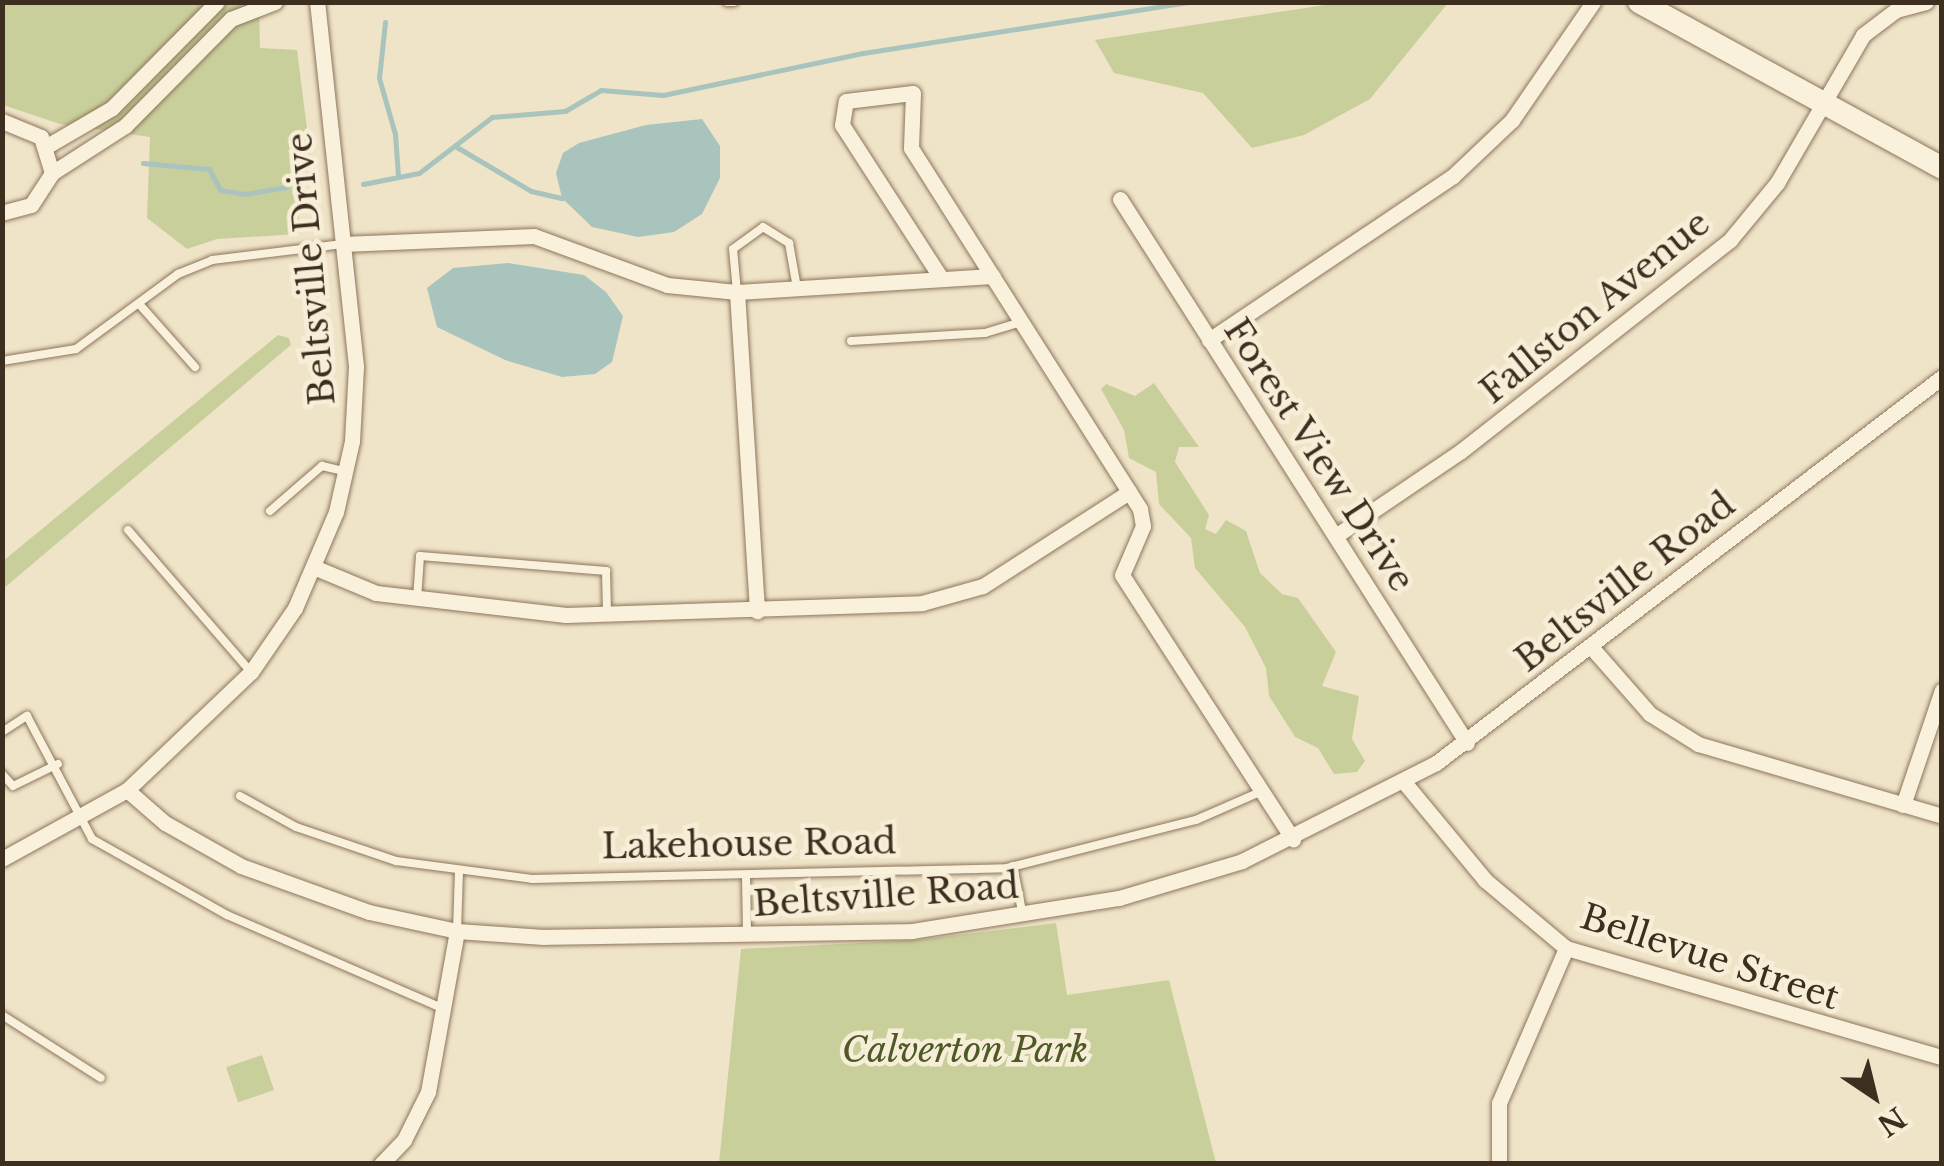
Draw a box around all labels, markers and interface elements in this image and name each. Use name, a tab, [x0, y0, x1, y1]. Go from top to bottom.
street label: Beltsville Drive	[278, 131, 344, 407]
street label: Fallston Avenue	[1472, 201, 1718, 413]
street label: Forest View Drive	[1215, 310, 1423, 600]
street label: Beltsville Road	[1507, 483, 1743, 681]
street label: Lakehouse Road	[601, 820, 897, 868]
street label: Beltsville Road	[752, 865, 1020, 925]
street label: Bellevue Street	[1575, 895, 1845, 1019]
park label: Calverton Park	[841, 1029, 1089, 1071]
north arrow	[1824, 1046, 1924, 1146]
text: N	[1871, 1099, 1912, 1143]

